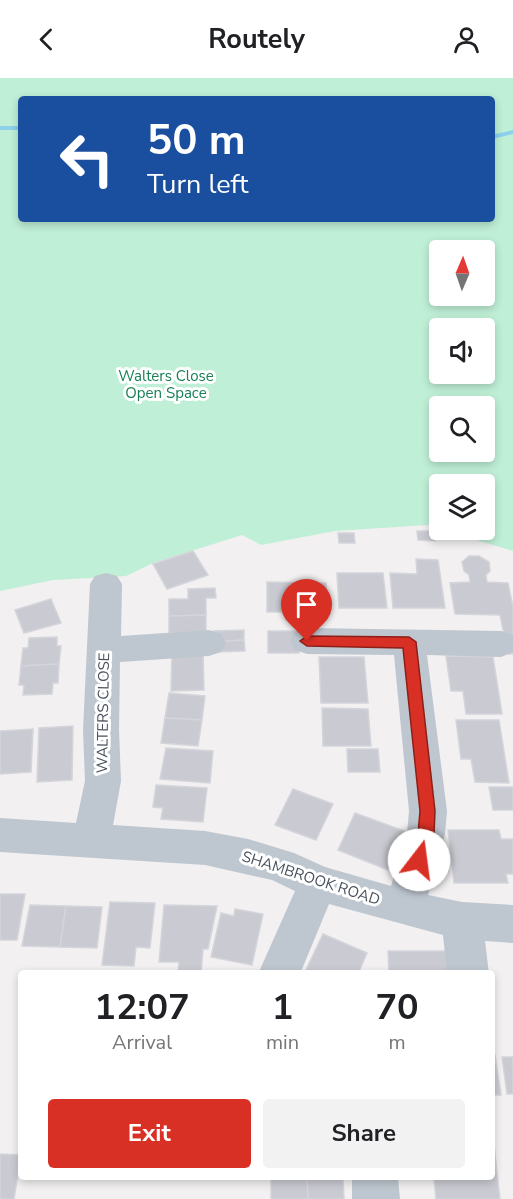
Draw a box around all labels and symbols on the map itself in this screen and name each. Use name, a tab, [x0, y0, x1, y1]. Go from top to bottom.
north arrow	[429, 240, 495, 306]
park label: Walters Close Open Space	[118, 366, 214, 403]
pin	[281, 579, 332, 641]
street label: WALTERS CLOSE	[92, 652, 114, 774]
position arrow	[387, 828, 451, 892]
street label: SHAMBROOK ROAD	[239, 846, 383, 910]

